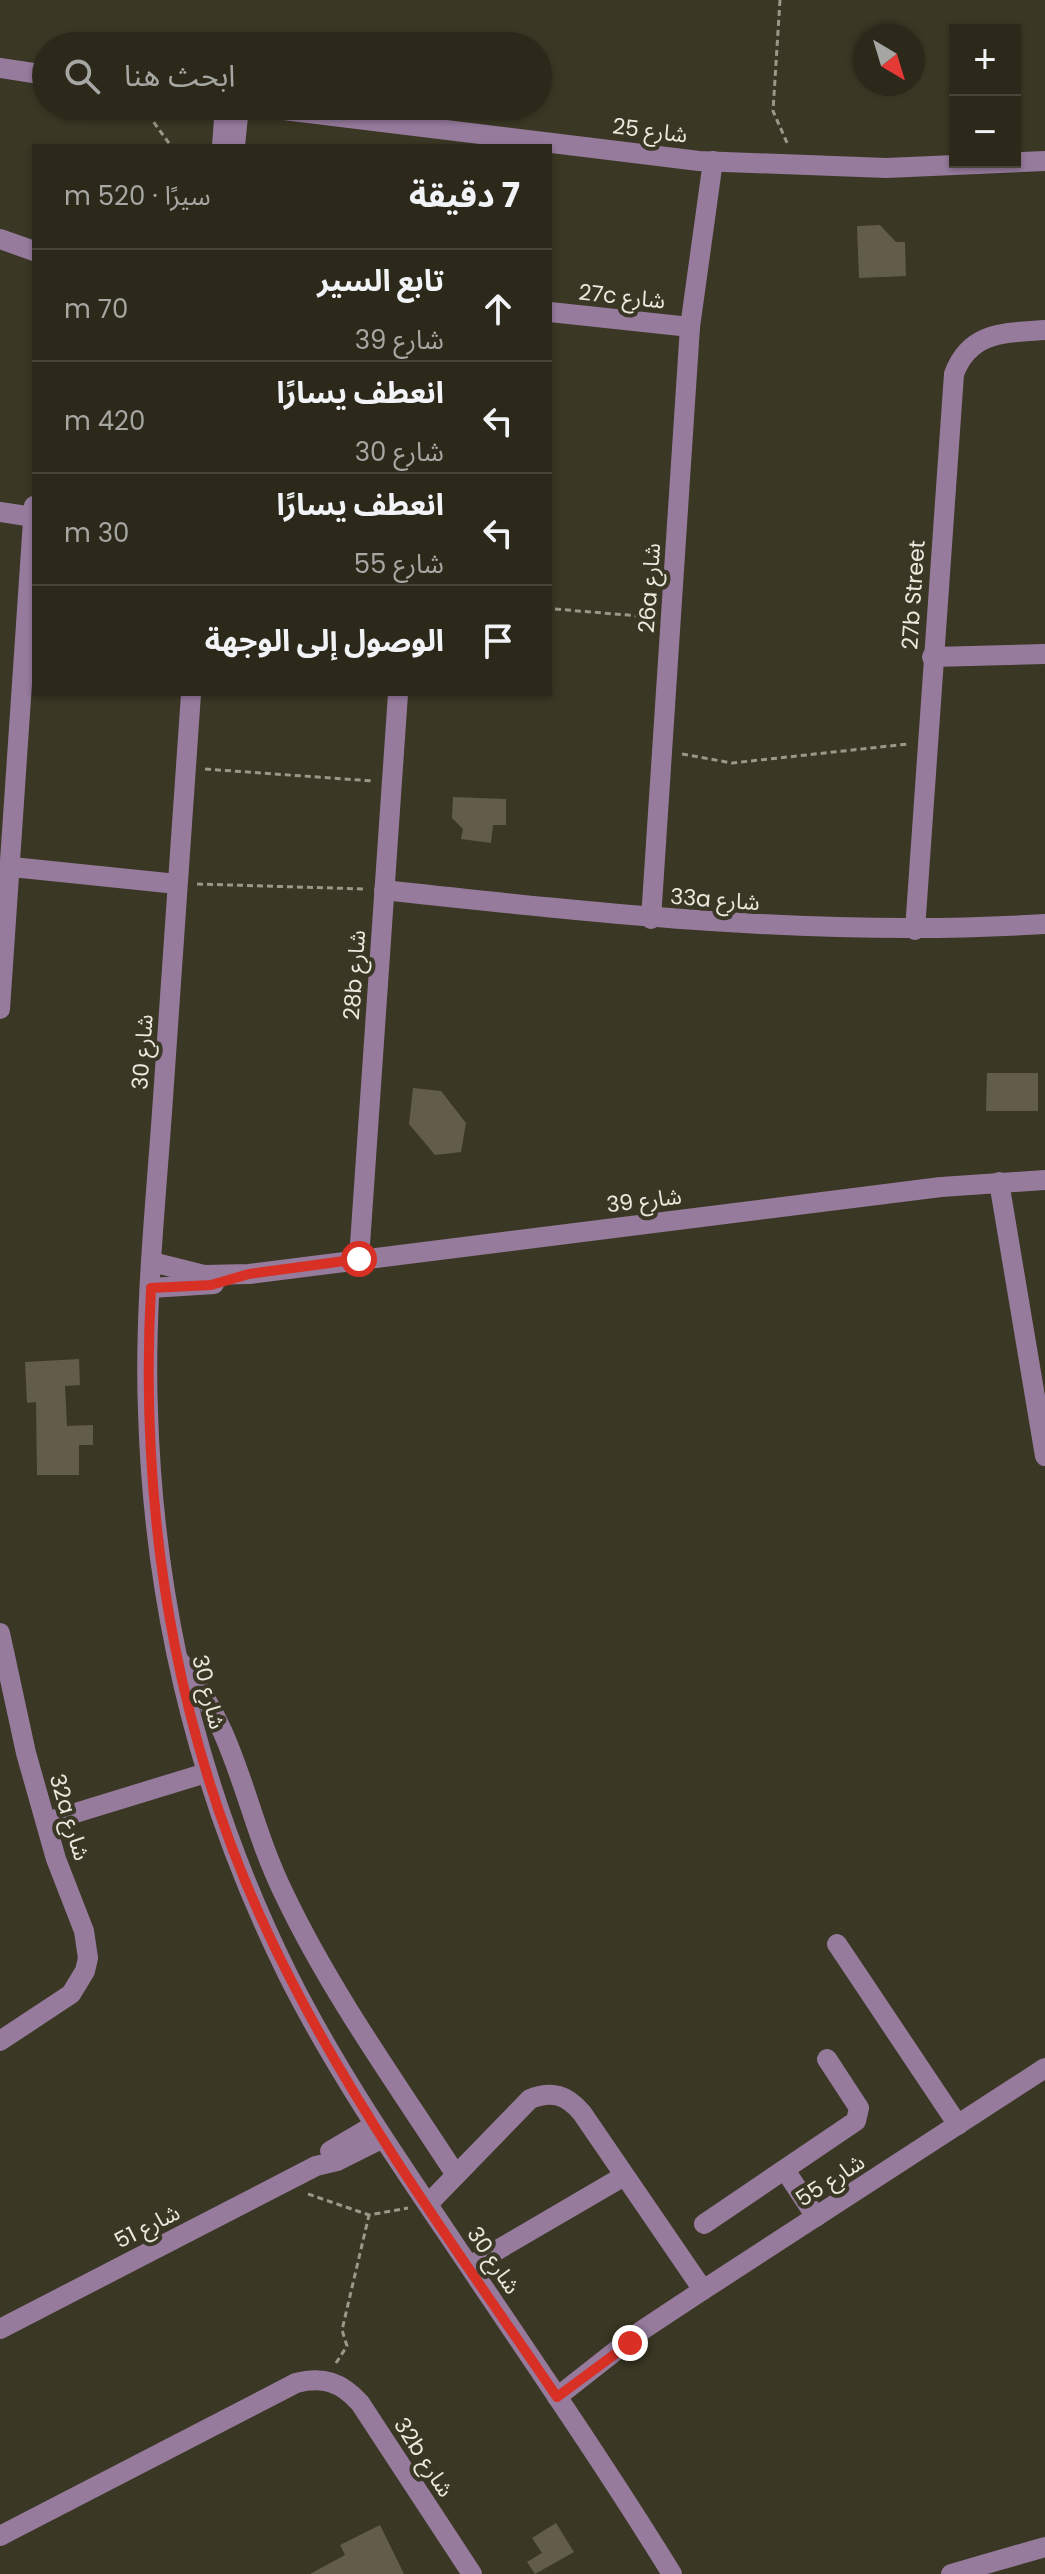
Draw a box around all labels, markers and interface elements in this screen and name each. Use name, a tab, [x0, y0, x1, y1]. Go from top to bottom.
north arrow	[853, 24, 925, 96]
map controls	[949, 24, 1021, 168]
button: +	[949, 24, 1021, 96]
search box	[32, 32, 552, 120]
icon: search	[60, 54, 104, 98]
text: ابحث هنا	[124, 54, 235, 97]
button: −	[949, 96, 1021, 168]
street label: شارع 25	[611, 111, 689, 151]
text: 7 دقيقة	[409, 171, 520, 219]
text: سيرًا · 520 m	[64, 178, 211, 214]
text: تابع السير	[317, 259, 444, 302]
street label: 27c شارع	[577, 277, 667, 317]
icon: ahead	[476, 287, 520, 331]
text: 70 m	[64, 291, 128, 327]
text: شارع 39	[355, 322, 444, 358]
text: انعطف يسارًا	[276, 371, 444, 414]
icon: left	[476, 399, 520, 443]
text: 420 m	[64, 403, 145, 439]
text: شارع 30	[355, 434, 444, 470]
text: انعطف يسارًا	[276, 483, 444, 526]
icon: left	[476, 511, 520, 555]
text: 30 m	[64, 515, 129, 551]
street label: 27b Street	[894, 539, 933, 651]
street label: 26a شارع	[631, 542, 669, 634]
text: شارع 55	[354, 546, 444, 582]
text: الوصول إلى الوجهة	[205, 619, 444, 662]
icon: arrive	[476, 619, 520, 663]
street label: 33a شارع	[669, 881, 761, 919]
street label: 28b شارع	[336, 929, 374, 1021]
street label: شارع 30	[124, 1013, 162, 1091]
street label: شارع 39	[605, 1181, 684, 1221]
route start	[341, 1241, 377, 1277]
street label: شارع 30	[183, 1652, 233, 1733]
street label: 32a شارع	[41, 1770, 97, 1865]
street label: شارع 55	[790, 2147, 871, 2215]
street label: شارع 51	[109, 2197, 186, 2257]
street label: شارع 30	[459, 2220, 528, 2301]
route end	[612, 2325, 648, 2361]
street label: 32b شارع	[385, 2411, 461, 2504]

